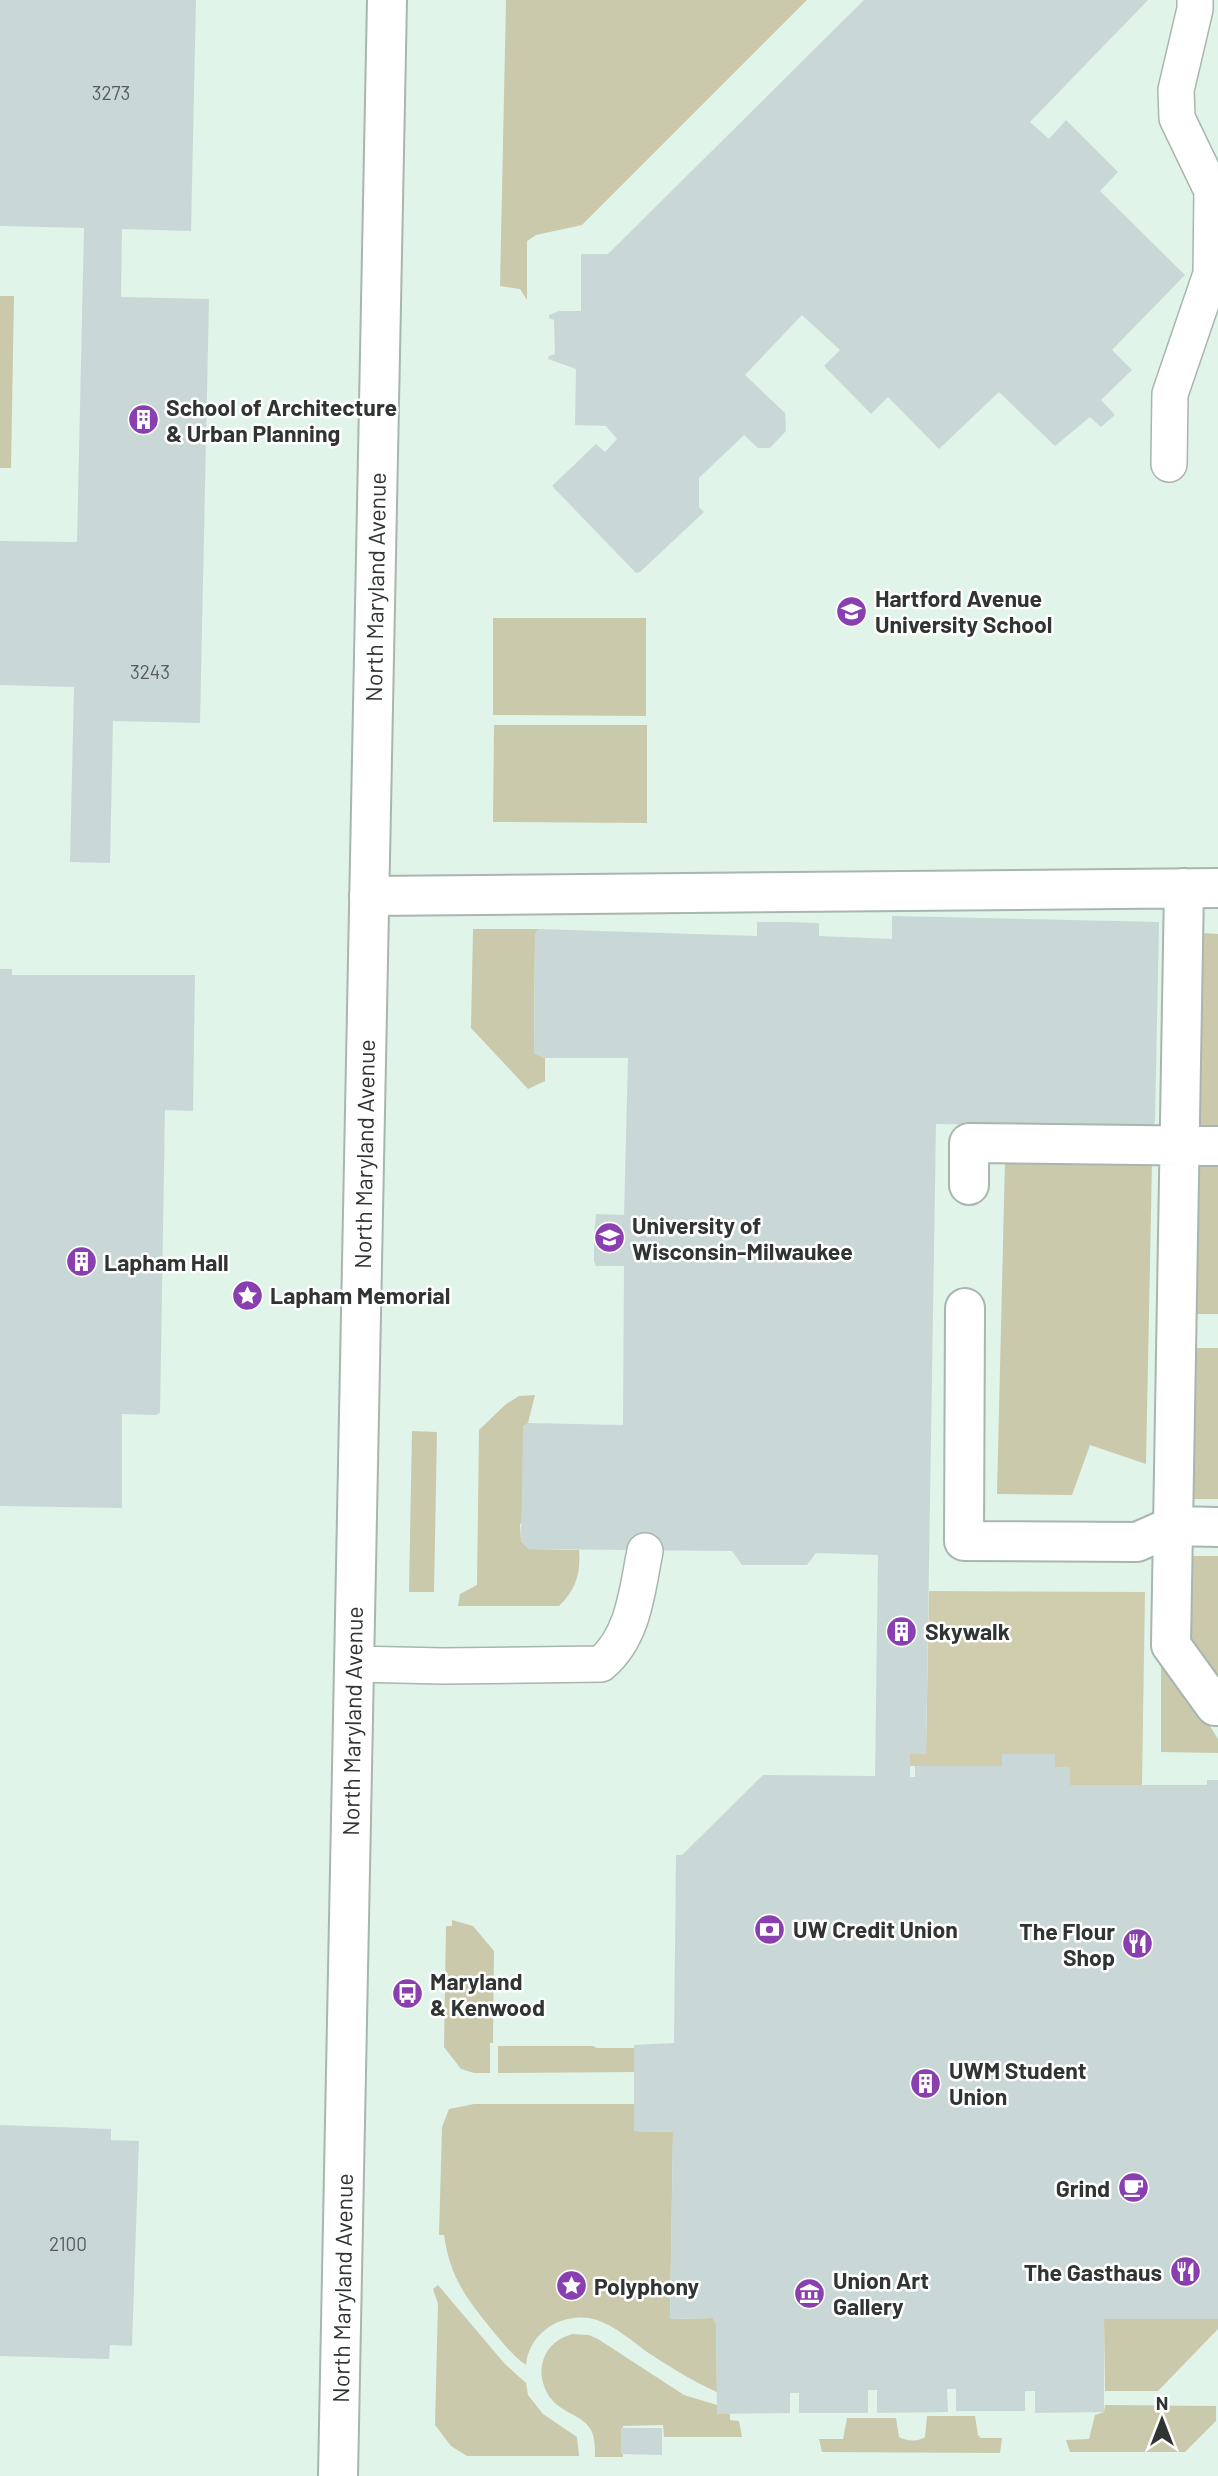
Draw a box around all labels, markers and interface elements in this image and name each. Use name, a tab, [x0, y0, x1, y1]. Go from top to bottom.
house number: 3273	[92, 81, 130, 104]
place label: School of Architecture & Urban Planning	[166, 393, 397, 447]
building icon: School of Architecture & Urban Planning	[126, 403, 160, 437]
street label: North Maryland Avenue	[359, 472, 391, 702]
place label: Hartford Avenue University School	[875, 584, 1052, 638]
school or university icon: Hartford Avenue University School	[835, 594, 869, 628]
house number: 3243	[130, 660, 170, 683]
street label: North Maryland Avenue	[348, 1039, 380, 1269]
place label: University of Wisconsin-Milwaukee	[632, 1211, 853, 1265]
school or university icon: University of Wisconsin-Milwaukee	[592, 1221, 626, 1255]
building icon: Lapham Hall	[64, 1245, 98, 1279]
place label: Lapham Hall	[104, 1248, 229, 1276]
place icon: Lapham Memorial	[230, 1278, 264, 1312]
place label: Lapham Memorial	[270, 1281, 450, 1309]
street label: North Maryland Avenue	[336, 1606, 368, 1836]
building icon: Skywalk	[885, 1614, 919, 1648]
place label: Skywalk	[925, 1617, 1010, 1645]
bank icon: UW Credit Union	[753, 1912, 787, 1946]
place label: UW Credit Union	[793, 1915, 958, 1943]
place label: The Flour Shop	[1019, 1917, 1115, 1971]
restaurant icon: The Flour Shop	[1121, 1927, 1155, 1961]
place label: Maryland & Kenwood	[430, 1967, 545, 2021]
bus stop icon: Maryland & Kenwood	[390, 1977, 424, 2011]
place label: UWM Student Union	[949, 2056, 1087, 2110]
building icon: UWM Student Union	[909, 2066, 943, 2100]
cafe icon: Grind	[1116, 2171, 1150, 2205]
street label: North Maryland Avenue	[326, 2173, 358, 2403]
place label: Grind	[1056, 2174, 1110, 2202]
house number: 2100	[49, 2232, 87, 2255]
restaurant icon: The Gasthaus	[1168, 2255, 1202, 2289]
place label: The Gasthaus	[1024, 2258, 1162, 2286]
place label: Union Art Gallery	[833, 2266, 929, 2320]
place icon: Polyphony	[554, 2269, 588, 2303]
place label: Polyphony	[594, 2272, 700, 2300]
museum icon: Union Art Gallery	[793, 2276, 827, 2310]
north arrow	[1127, 2385, 1197, 2455]
text: N	[1156, 2391, 1168, 2414]

